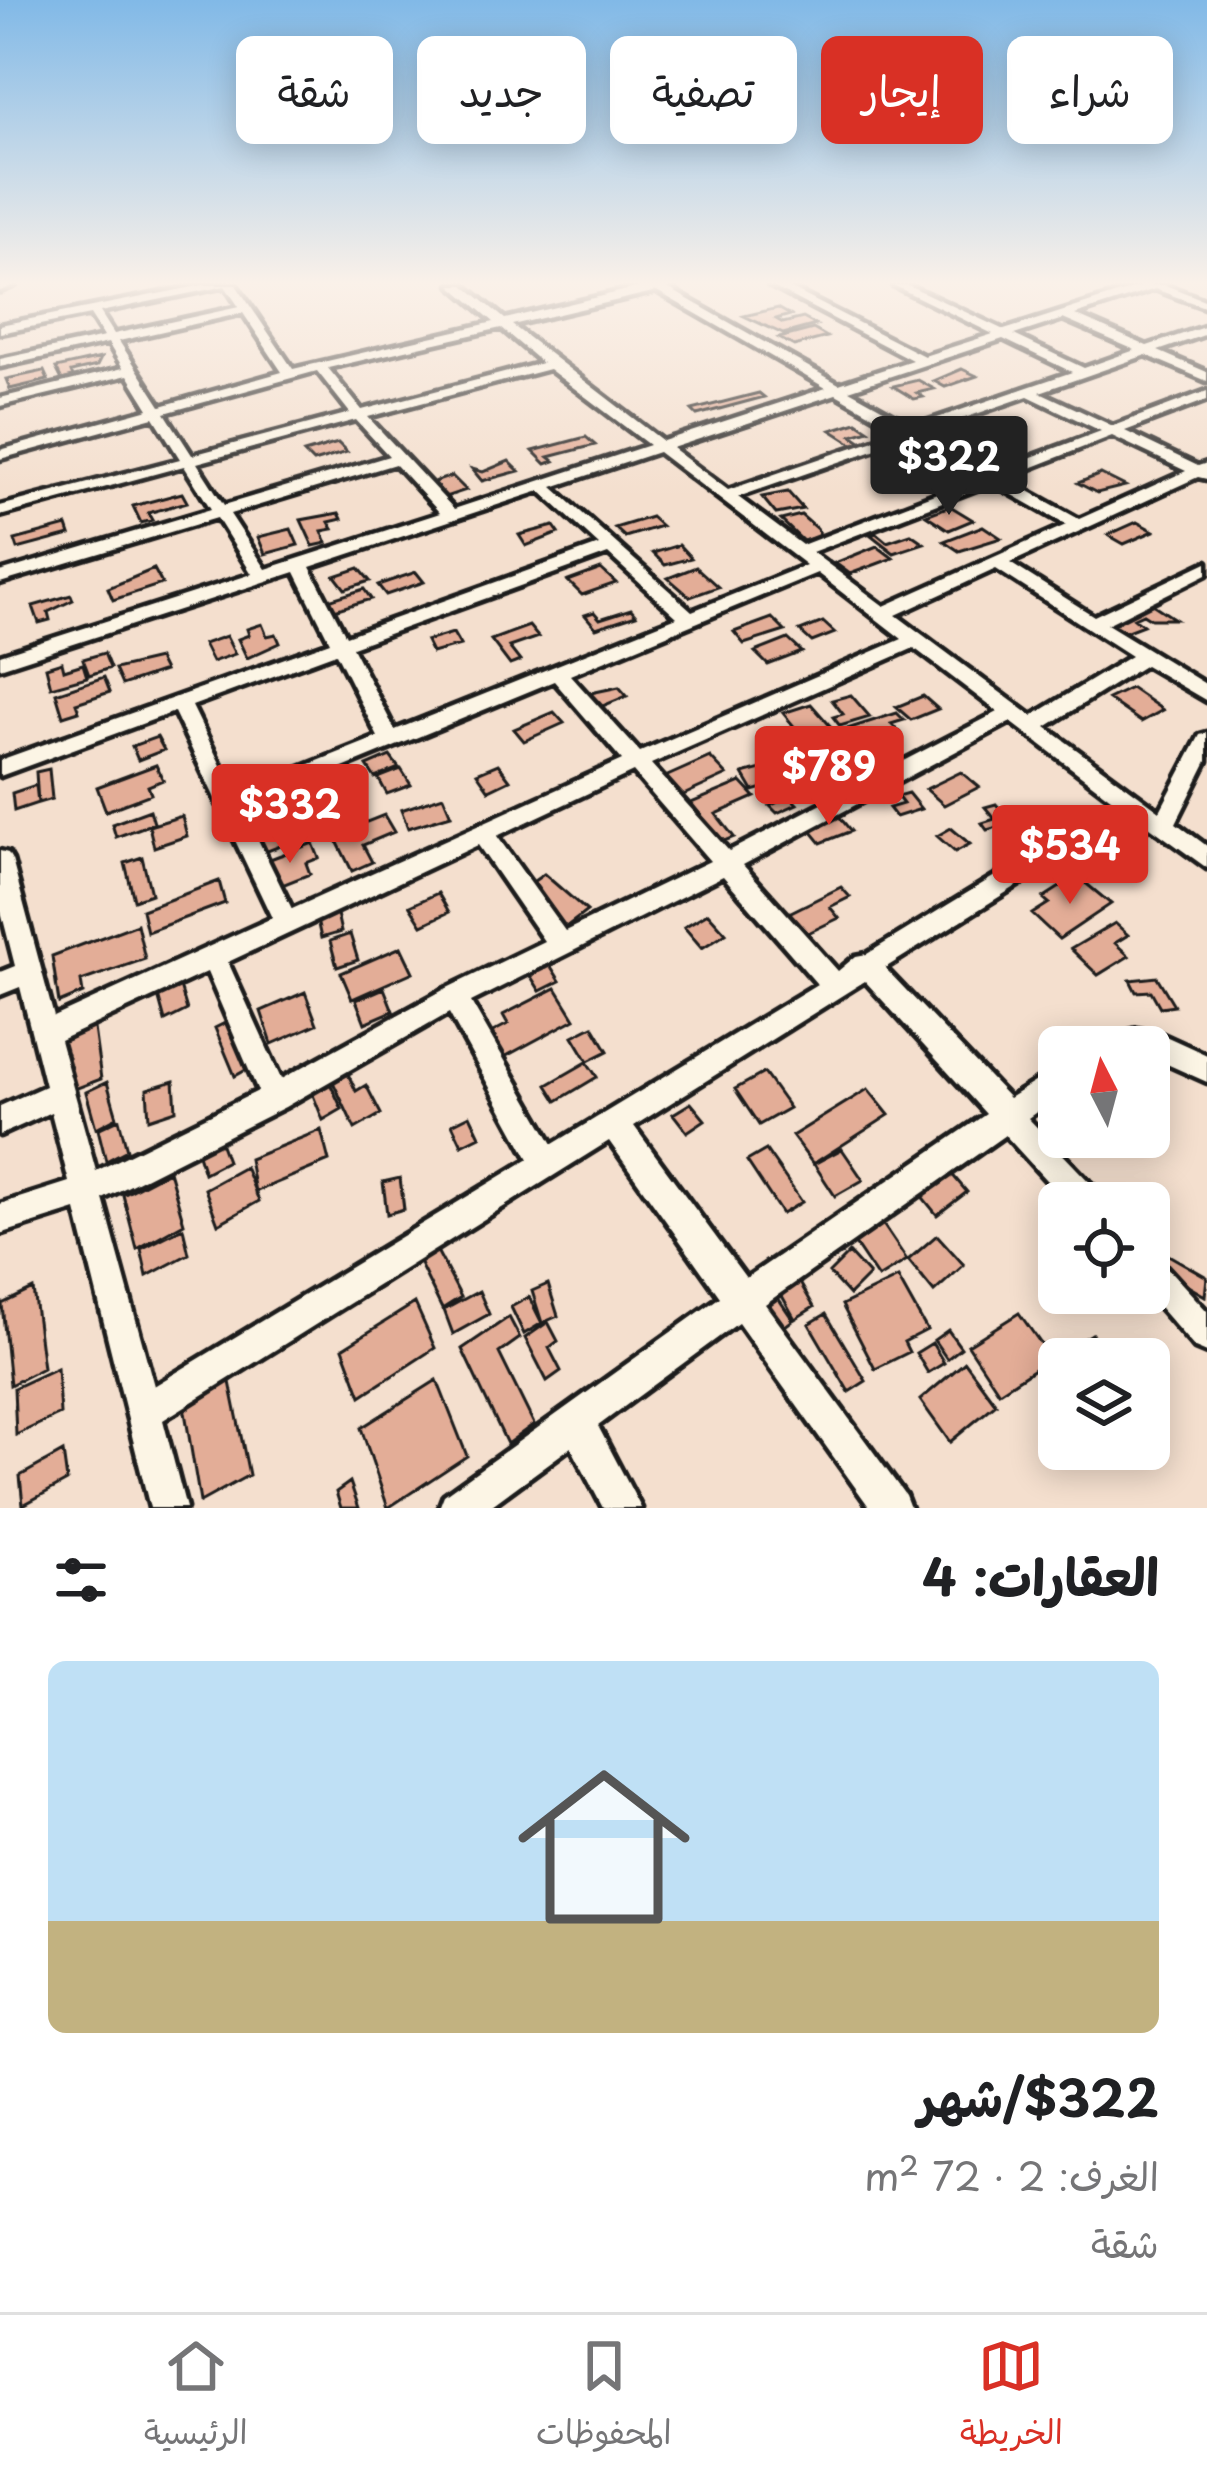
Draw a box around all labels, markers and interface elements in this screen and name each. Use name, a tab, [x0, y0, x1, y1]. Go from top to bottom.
chip: شقة	[236, 36, 393, 144]
chip: جديد	[417, 36, 586, 144]
chip: تصفية	[610, 36, 797, 144]
chip: إيجار	[821, 36, 983, 144]
chip: شراء	[1007, 36, 1173, 144]
pin: $322	[878, 416, 1020, 518]
text: $322	[898, 425, 1001, 484]
pin: $789	[758, 726, 900, 828]
text: $789	[782, 735, 876, 794]
pin: $332	[219, 764, 361, 866]
text: $332	[239, 773, 341, 832]
pin: $534	[999, 805, 1141, 907]
text: $534	[1019, 814, 1121, 873]
north arrow	[1038, 1026, 1170, 1158]
map controls	[1038, 1026, 1170, 1470]
button: locate	[1038, 1182, 1170, 1314]
button: layers	[1038, 1338, 1170, 1470]
text: العقارات: 4	[922, 1536, 1159, 1613]
icon: filters	[48, 1547, 114, 1613]
icon: home	[496, 1739, 712, 1955]
text: $322/شهر	[918, 2057, 1159, 2134]
text: الغرف: 2 · 72 m²	[864, 2145, 1159, 2204]
text: شقة	[1091, 2212, 1159, 2271]
tab: الرئيسية	[144, 2333, 248, 2462]
tab: المحفوظات	[536, 2333, 672, 2462]
tab: الخريطة	[960, 2333, 1063, 2462]

